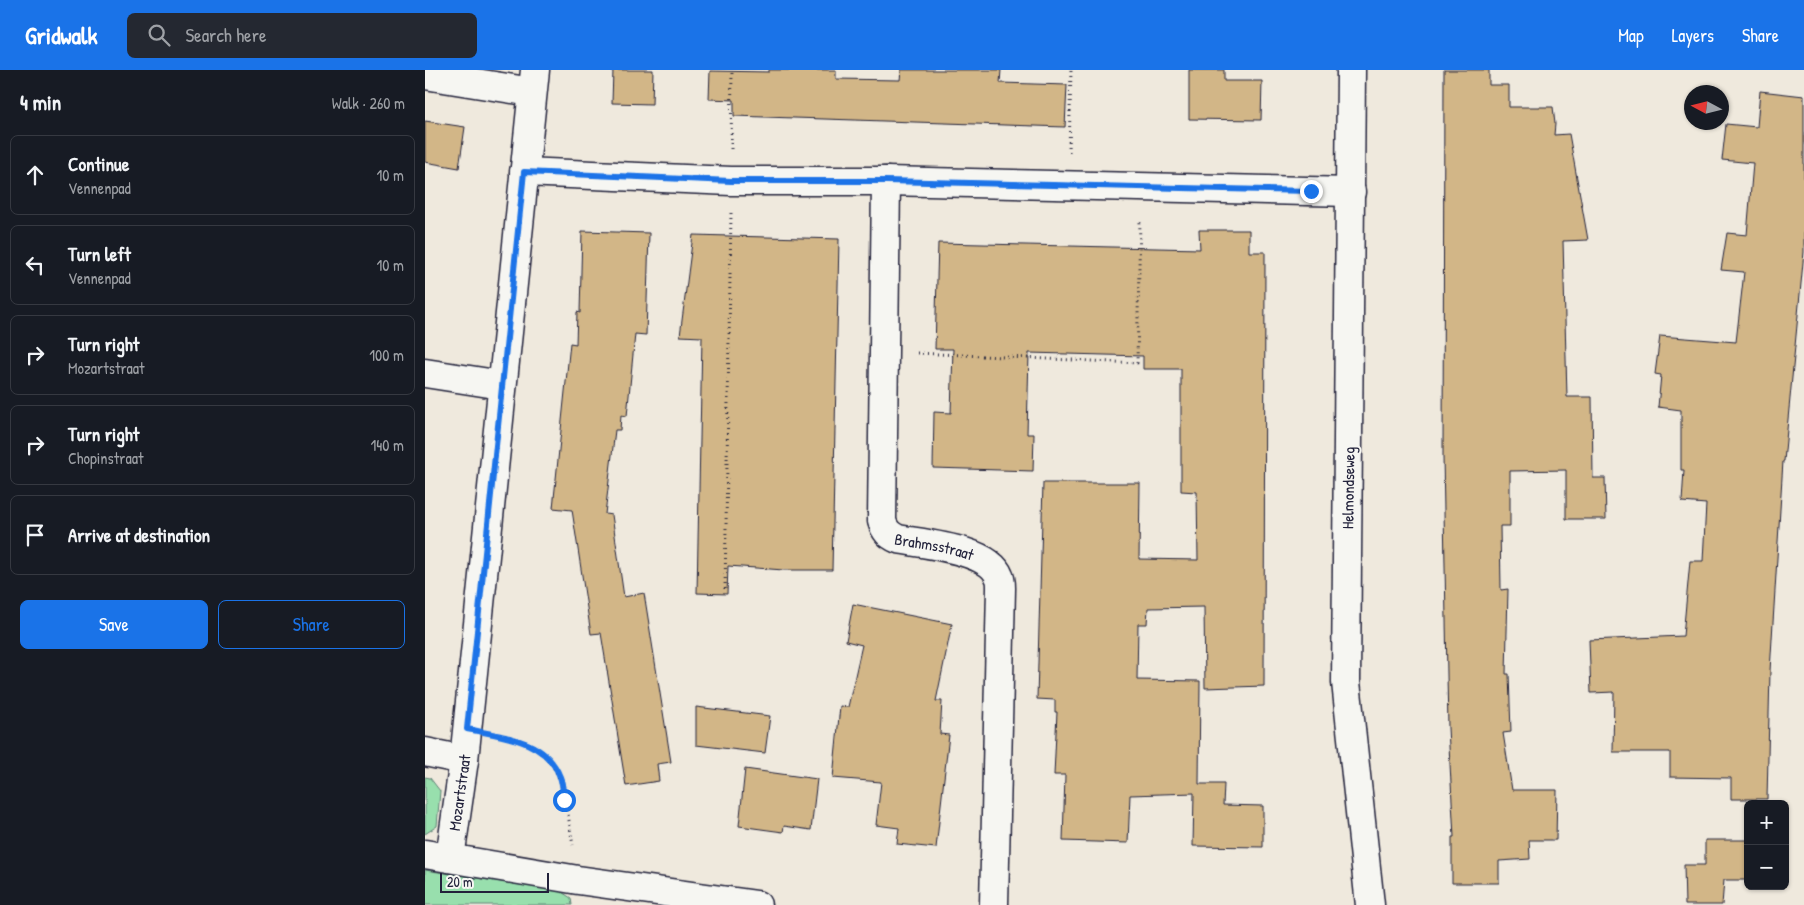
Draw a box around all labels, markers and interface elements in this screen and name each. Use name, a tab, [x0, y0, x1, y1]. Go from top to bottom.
search box	[127, 13, 477, 58]
text: Gridwalk	[25, 19, 97, 51]
icon: search	[145, 21, 173, 49]
text: Search here	[185, 22, 267, 48]
text: Map	[1618, 23, 1644, 48]
text: Layers	[1672, 23, 1714, 48]
text: Share	[1742, 23, 1779, 48]
north arrow	[1684, 85, 1729, 130]
text: 4 min	[20, 88, 61, 117]
text: Walk · 260 m	[332, 92, 405, 114]
text: Continue	[68, 151, 129, 177]
icon: ahead	[21, 161, 49, 189]
text: 10 m	[376, 164, 404, 186]
text: Vennenpad	[68, 177, 131, 199]
route end	[1300, 180, 1323, 203]
text: Turn left	[68, 241, 131, 267]
icon: left	[21, 251, 49, 279]
text: 10 m	[376, 254, 404, 276]
text: Vennenpad	[68, 267, 131, 289]
text: Turn right	[68, 331, 139, 357]
icon: right	[21, 341, 49, 369]
text: 100 m	[369, 344, 404, 366]
text: Mozartstraat	[68, 357, 145, 379]
text: Turn right	[68, 421, 139, 447]
icon: right	[21, 431, 49, 459]
text: 140 m	[370, 434, 404, 456]
text: Chopinstraat	[68, 447, 143, 469]
street label: Helmondseweg	[1336, 447, 1360, 529]
icon: arrive	[21, 521, 49, 549]
text: Arrive at destination	[68, 522, 210, 548]
street label: Brahmsstraat	[893, 528, 978, 566]
button: Save	[20, 600, 208, 649]
button: Share	[218, 600, 405, 649]
street label: Mozartstraat	[443, 753, 476, 832]
route start	[553, 789, 576, 812]
map controls	[1744, 800, 1789, 890]
button: +	[1744, 800, 1789, 845]
button: −	[1744, 845, 1789, 890]
scale bar	[440, 870, 549, 893]
text: 20 m	[447, 872, 473, 891]

